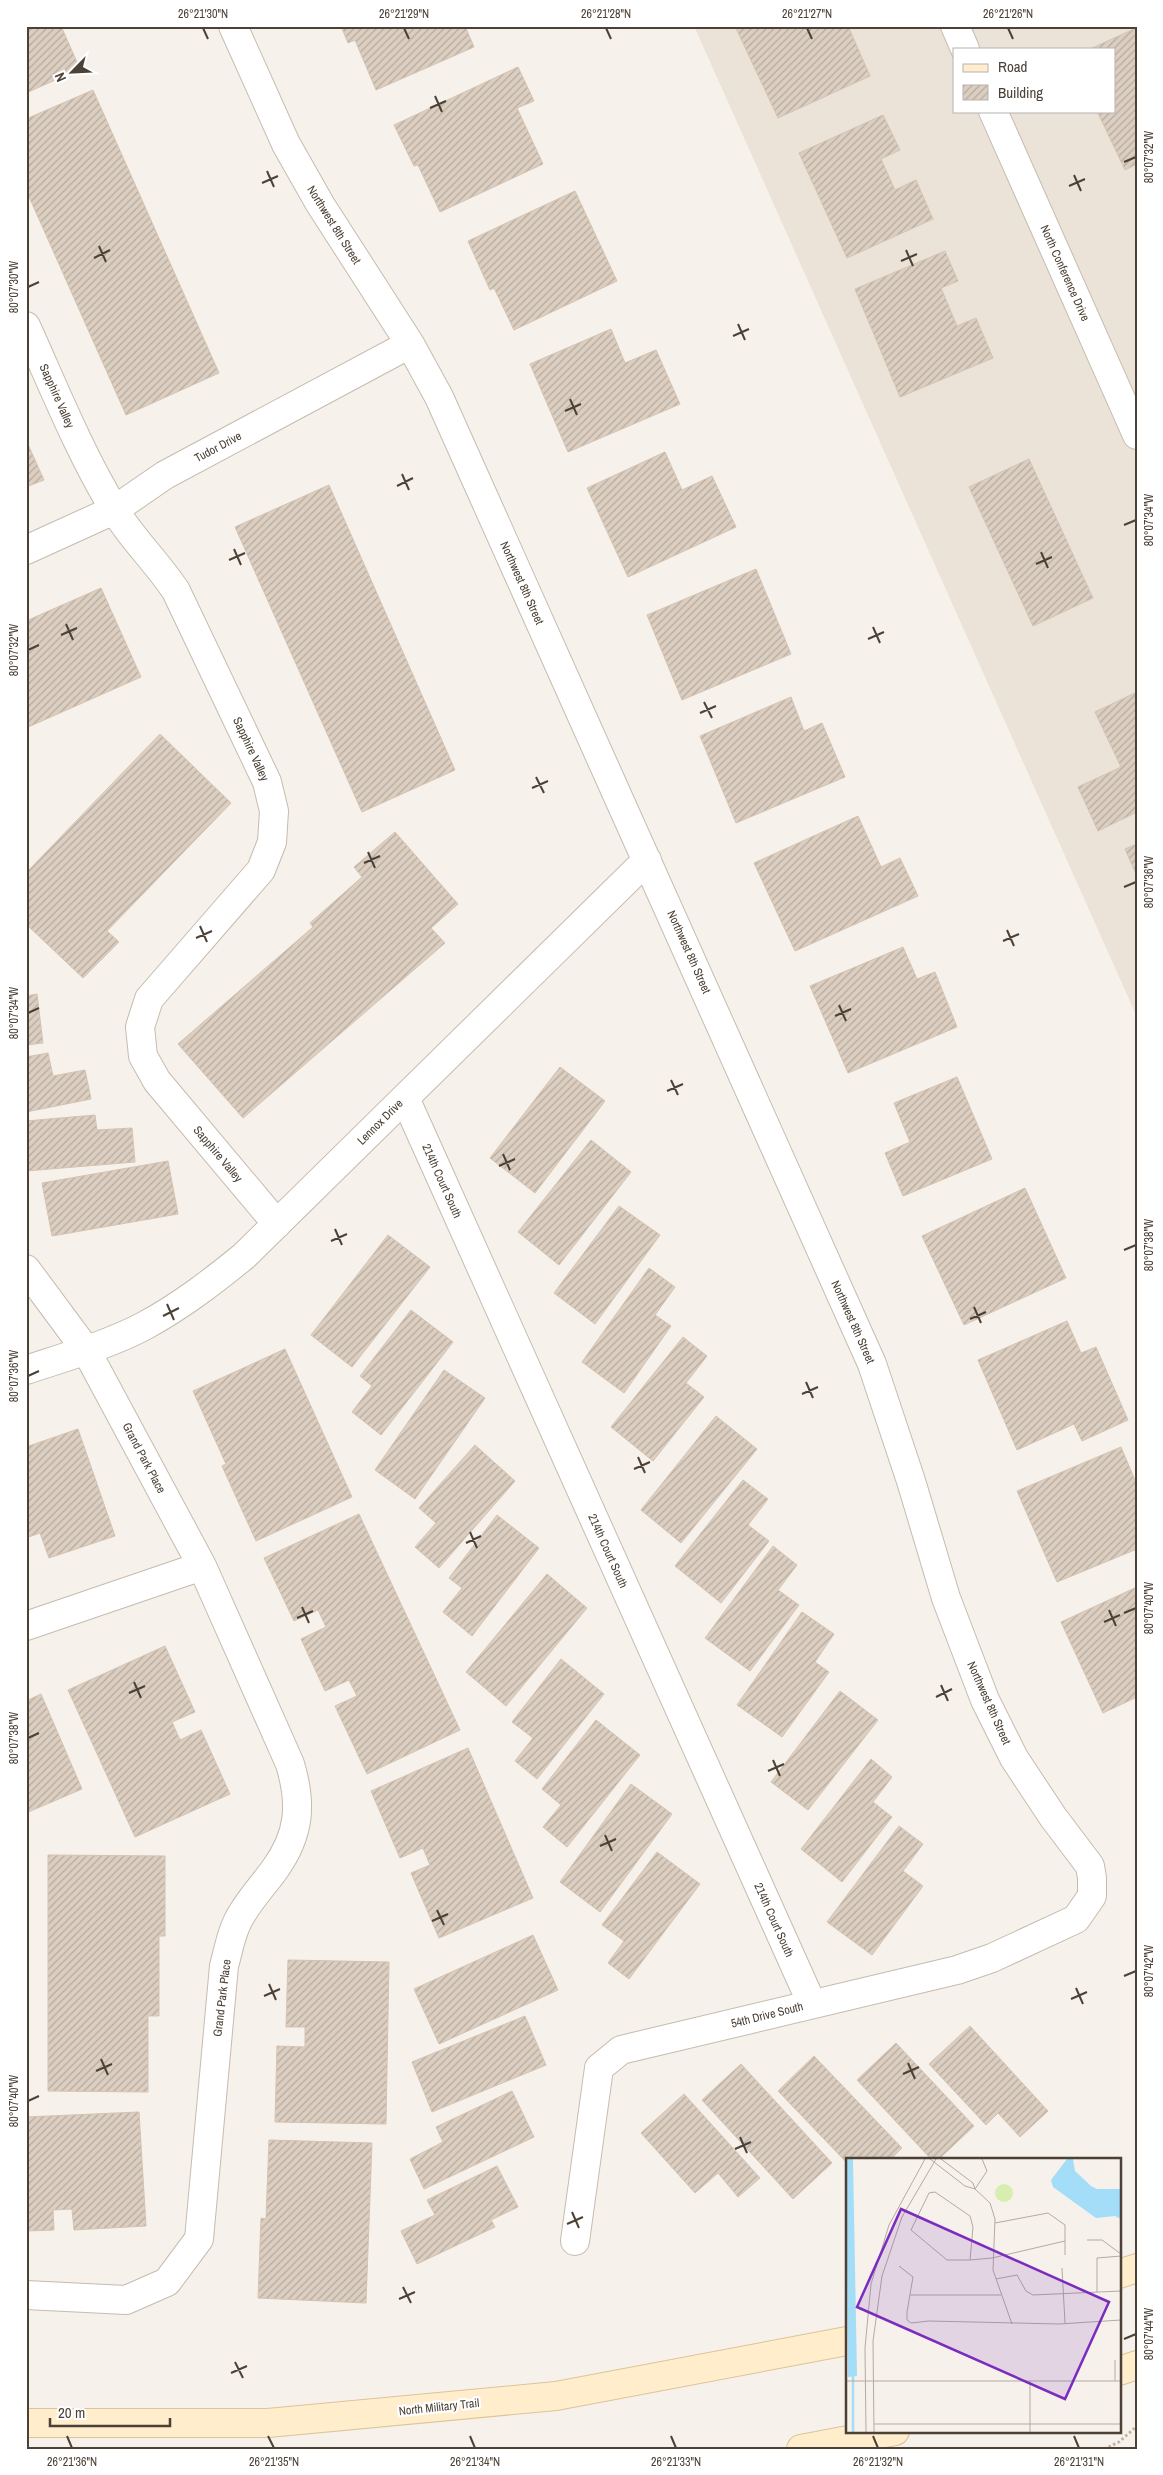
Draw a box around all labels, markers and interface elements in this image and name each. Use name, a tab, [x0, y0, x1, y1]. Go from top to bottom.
text: 26°21'30"N	[178, 6, 228, 22]
text: 26°21'29"N	[379, 6, 429, 22]
text: 26°21'28"N	[581, 6, 631, 22]
text: 26°21'27"N	[782, 6, 832, 22]
text: 26°21'26"N	[983, 6, 1033, 22]
north arrow	[48, 48, 98, 98]
legend	[953, 48, 1116, 112]
text: Road	[998, 56, 1027, 77]
text: N	[50, 70, 70, 85]
text: Building	[998, 82, 1043, 103]
text: 80°07'32"W	[1141, 130, 1157, 183]
street label: Northwest 8th Street	[303, 183, 365, 267]
street label: North Conference Drive	[1037, 222, 1093, 324]
text: 80°07'30"W	[6, 260, 22, 313]
street label: Sapphire Valley	[36, 361, 78, 431]
street label: Tudor Drive	[192, 428, 244, 466]
text: 80°07'34"W	[1141, 493, 1157, 546]
street label: Northwest 8th Street	[496, 539, 548, 627]
text: 80°07'32"W	[6, 623, 22, 676]
street label: Sapphire Valley	[229, 714, 273, 784]
text: 80°07'36"W	[1141, 855, 1157, 908]
street label: Northwest 8th Street	[663, 908, 715, 996]
text: 80°07'34"W	[6, 986, 22, 1039]
street label: Lennox Drive	[354, 1096, 406, 1148]
street label: Sapphire Valley	[190, 1123, 246, 1186]
street label: 214th Court South	[418, 1141, 466, 1221]
text: 80°07'38"W	[1141, 1218, 1157, 1271]
street label: Northwest 8th Street	[827, 1278, 879, 1366]
text: 80°07'36"W	[6, 1349, 22, 1402]
street label: Grand Park Place	[119, 1420, 169, 1496]
street label: 214th Court South	[584, 1511, 632, 1591]
text: 80°07'40"W	[1141, 1581, 1157, 1634]
street label: Northwest 8th Street	[963, 1659, 1015, 1747]
text: 80°07'38"W	[6, 1711, 22, 1764]
street label: 214th Court South	[750, 1880, 798, 1960]
text: 80°07'42"W	[1141, 1944, 1157, 1997]
street label: Grand Park Place	[209, 1958, 235, 2038]
street label: 54th Drive South	[729, 1998, 805, 2032]
text: 80°07'40"W	[6, 2074, 22, 2127]
inset map	[846, 2158, 1120, 2432]
text: 80°07'44"W	[1141, 2307, 1157, 2360]
scale bar	[50, 2395, 170, 2427]
street label: North Military Trail	[398, 2395, 480, 2419]
text: 20 m	[58, 2402, 85, 2423]
text: 26°21'36"N	[47, 2454, 97, 2470]
text: 26°21'35"N	[249, 2454, 299, 2470]
text: 26°21'34"N	[450, 2454, 500, 2470]
text: 26°21'33"N	[651, 2454, 701, 2470]
text: 26°21'32"N	[853, 2454, 903, 2470]
text: 26°21'31"N	[1054, 2454, 1104, 2470]

